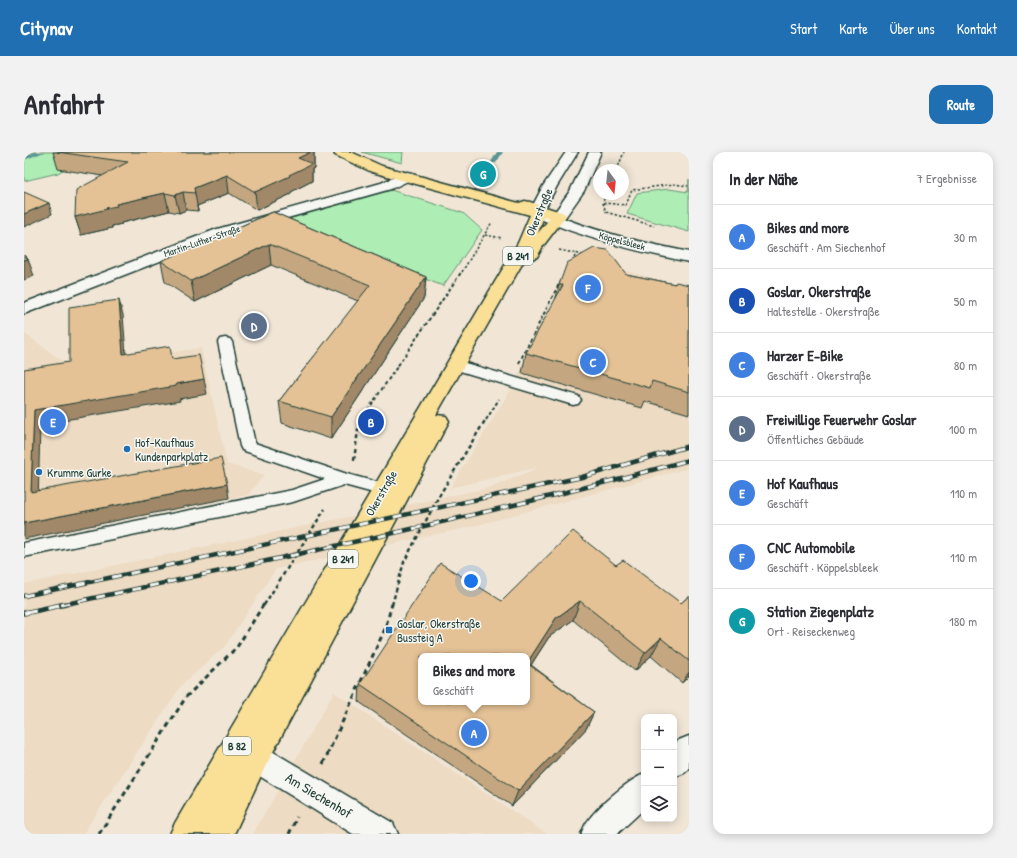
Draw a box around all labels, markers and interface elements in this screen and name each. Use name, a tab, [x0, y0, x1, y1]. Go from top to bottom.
text: Citynav	[20, 15, 73, 41]
text: Start	[790, 19, 817, 38]
text: Karte	[839, 19, 868, 38]
text: Über uns	[890, 19, 935, 38]
text: Kontakt	[957, 19, 997, 38]
text: Anfahrt	[24, 85, 104, 123]
button: Route	[929, 85, 993, 124]
pin: G	[470, 159, 496, 189]
north arrow	[593, 164, 629, 200]
text: In der Nähe	[729, 167, 798, 190]
text: 7 Ergebnisse	[917, 169, 977, 187]
street label: Okerstraße	[521, 185, 557, 238]
text: Bikes and more	[767, 217, 849, 238]
street label: Martin-Luther-Straße	[162, 222, 242, 260]
text: A	[739, 228, 745, 246]
text: 30 m	[954, 228, 977, 246]
street label: Köppelsbleek	[598, 229, 646, 253]
text: Geschäft · Am Siechenhof	[767, 238, 886, 256]
road number: B 241	[503, 247, 533, 265]
pin: F	[575, 273, 601, 303]
text: Goslar, Okerstraße	[767, 281, 871, 302]
text: B	[739, 292, 745, 310]
text: 50 m	[954, 292, 977, 310]
text: Haltestelle · Okerstraße	[767, 302, 880, 320]
pin: D	[241, 311, 267, 341]
text: Harzer E-Bike	[767, 345, 843, 366]
pin: C	[580, 347, 606, 377]
text: C	[738, 356, 746, 374]
text: 80 m	[954, 356, 977, 374]
text: Geschäft · Okerstraße	[767, 366, 871, 384]
pin: E	[40, 407, 66, 437]
pin: B	[358, 407, 384, 437]
text: Freiwillige Feuerwehr Goslar	[767, 409, 916, 430]
text: D	[739, 420, 745, 438]
text: 100 m	[949, 420, 977, 438]
text: Öffentliches Gebäude	[767, 430, 864, 448]
place label: Hof-Kaufhaus Kundenparkplatz	[135, 434, 208, 465]
marker: Hof-Kaufhaus Kundenparkplatz	[122, 444, 132, 454]
place label: Krumme Gurke	[47, 464, 112, 481]
marker: Krumme Gurke	[34, 467, 44, 477]
street label: Okerstraße	[361, 467, 401, 519]
text: Hof Kaufhaus	[767, 473, 838, 494]
text: E	[739, 484, 745, 502]
text: 110 m	[950, 484, 977, 502]
text: Geschäft	[767, 494, 808, 512]
text: CNC Automobile	[767, 537, 855, 558]
text: F	[740, 548, 744, 566]
text: 110 m	[950, 548, 977, 566]
road number: B 241	[328, 550, 358, 568]
text: Geschäft · Köppelsbleek	[767, 558, 878, 576]
your location	[461, 571, 481, 591]
text: Station Ziegenplatz	[767, 601, 874, 622]
text: G	[739, 612, 745, 630]
text: 180 m	[949, 612, 977, 630]
place label: Goslar, Okerstraße Bussteig A	[397, 615, 480, 646]
text: Ort · Reiseckenweg	[767, 622, 855, 640]
marker: Goslar, Okerstraße Bussteig A	[384, 625, 394, 635]
popup	[418, 653, 530, 705]
text: Bikes and more	[433, 660, 515, 681]
text: Geschäft	[433, 681, 474, 699]
map controls	[641, 714, 677, 822]
button: +	[641, 714, 677, 750]
pin: A	[461, 718, 487, 748]
road number: B 82	[223, 737, 251, 755]
button: −	[641, 750, 677, 786]
street label: Am Siechenhof	[282, 768, 356, 822]
button: layers	[641, 786, 677, 822]

